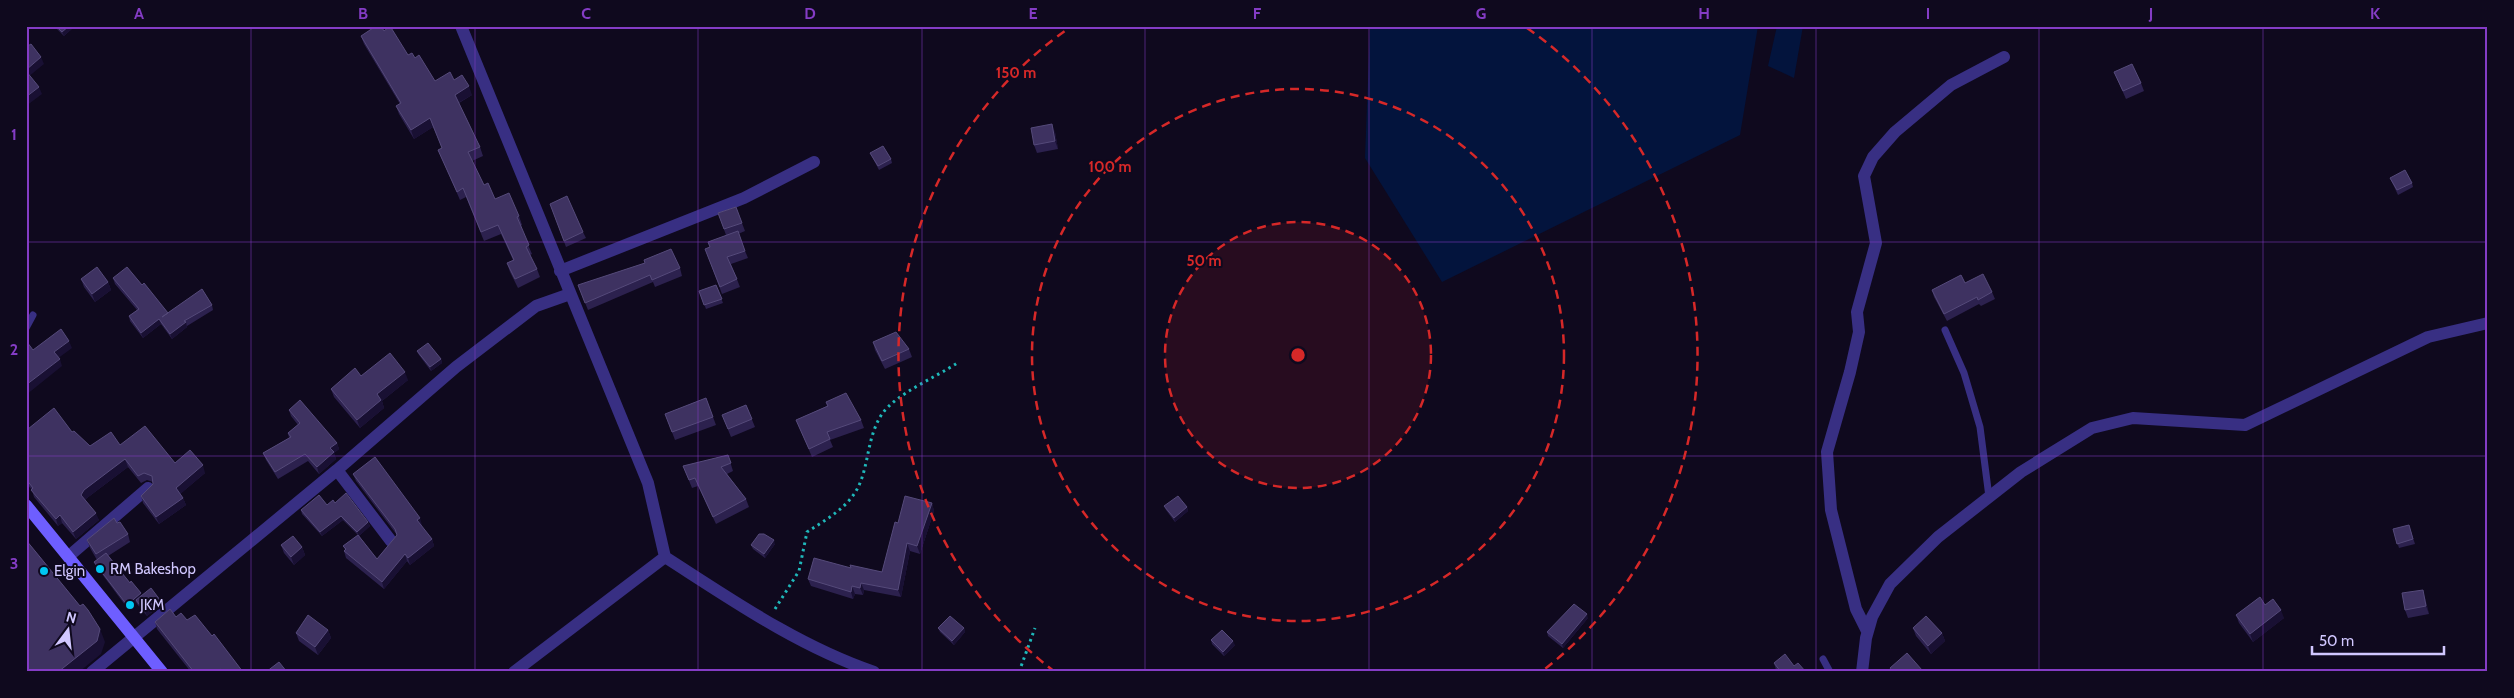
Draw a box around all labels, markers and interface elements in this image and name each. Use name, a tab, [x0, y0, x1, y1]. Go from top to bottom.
text: A	[134, 4, 144, 23]
text: B	[358, 4, 368, 23]
text: C	[581, 4, 591, 23]
text: D	[804, 4, 816, 23]
text: E	[1028, 4, 1038, 23]
text: F	[1253, 4, 1262, 23]
text: G	[1476, 4, 1486, 23]
text: H	[1698, 4, 1710, 23]
text: I	[1926, 4, 1930, 23]
text: J	[2148, 4, 2153, 23]
text: K	[2370, 4, 2380, 23]
text: 150 m	[996, 64, 1036, 82]
text: 1	[11, 125, 17, 144]
text: 100 m	[1088, 158, 1132, 176]
text: 50 m	[1186, 252, 1222, 270]
text: 2	[10, 340, 18, 359]
centre of rings	[1289, 346, 1307, 364]
text: 3	[10, 554, 18, 573]
place label: RM Bakeshop	[110, 560, 196, 578]
place label: Elgin	[54, 562, 85, 580]
marker: RM Bakeshop	[94, 563, 106, 575]
marker: Elgin	[38, 565, 50, 577]
place label: JKM	[139, 596, 165, 614]
marker: JKM	[124, 599, 136, 611]
north arrow	[42, 606, 92, 656]
text: N	[64, 607, 78, 627]
scale bar	[2312, 623, 2444, 655]
text: 50 m	[2319, 632, 2354, 650]

